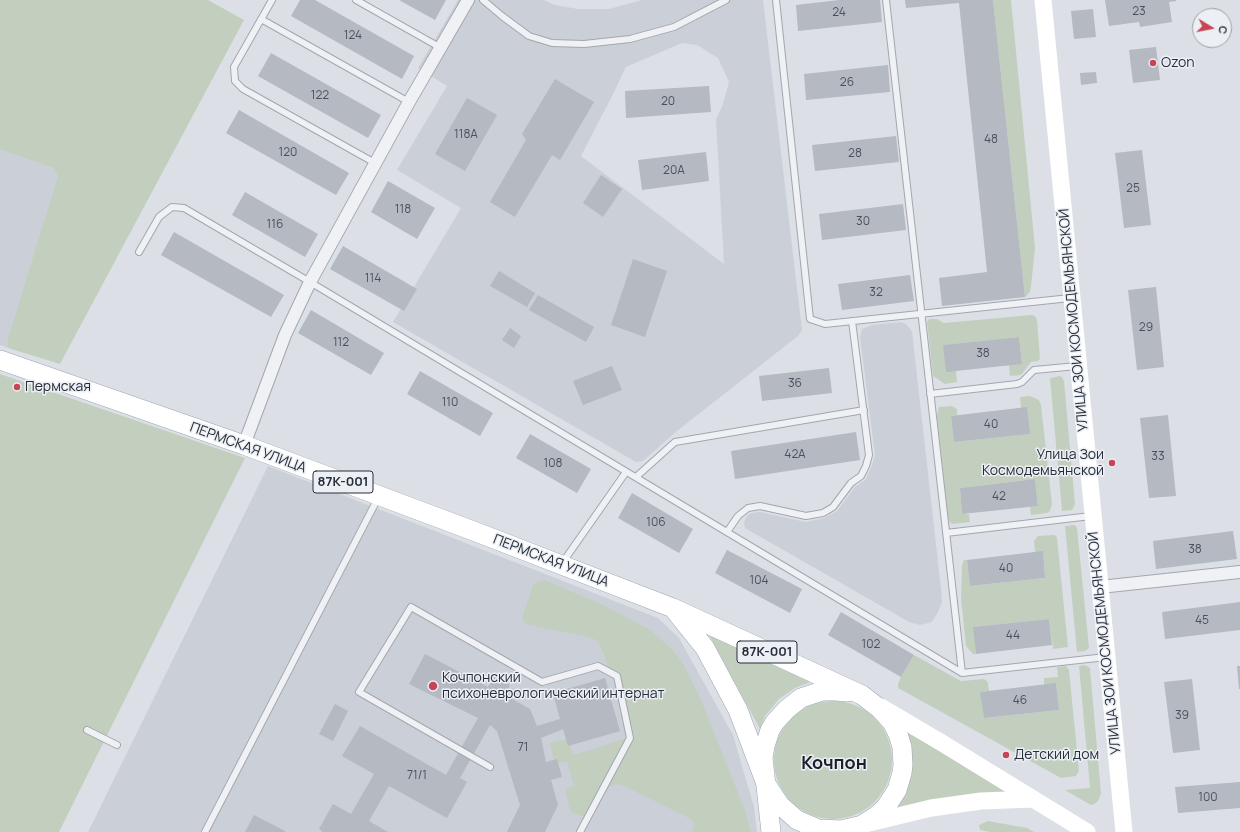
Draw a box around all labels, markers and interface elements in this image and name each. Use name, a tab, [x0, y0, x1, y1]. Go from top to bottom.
house number: 23	[1132, 5, 1146, 19]
house number: 24	[832, 6, 846, 20]
north arrow	[1192, 8, 1232, 48]
text: С	[1215, 25, 1231, 35]
house number: 124	[344, 29, 362, 43]
place label: Ozon	[1161, 55, 1195, 71]
marker: Ozon	[1148, 58, 1158, 68]
house number: 26	[840, 76, 854, 90]
house number: 122	[311, 89, 329, 103]
house number: 20	[661, 95, 675, 109]
house number: 118А	[454, 128, 478, 142]
house number: 48	[984, 133, 998, 147]
house number: 120	[279, 146, 297, 160]
house number: 28	[848, 147, 862, 161]
house number: 20А	[663, 164, 685, 178]
house number: 25	[1126, 182, 1140, 196]
house number: 118	[395, 203, 411, 217]
street label: УЛИЦА ЗОИ КОСМОДЕМЬЯНСКОЙ	[1056, 208, 1092, 432]
house number: 30	[856, 215, 870, 229]
house number: 116	[267, 218, 283, 232]
house number: 114	[365, 272, 381, 286]
house number: 32	[869, 286, 883, 300]
house number: 29	[1139, 321, 1153, 335]
house number: 112	[333, 336, 349, 350]
house number: 38	[976, 347, 990, 361]
house number: 36	[788, 377, 802, 391]
place label: Пермская	[25, 379, 91, 395]
marker: Пермская	[12, 382, 22, 392]
house number: 110	[442, 396, 458, 410]
house number: 40	[984, 418, 998, 432]
street label: ПЕРМСКАЯ УЛИЦА	[187, 419, 309, 477]
place label: Улица Зои Космодемьянской	[982, 447, 1104, 480]
house number: 42А	[784, 448, 806, 462]
house number: 33	[1151, 450, 1165, 464]
house number: 108	[544, 457, 562, 471]
marker: Улица Зои Космодемьянской	[1107, 458, 1117, 468]
road number: 87К-001	[313, 471, 373, 493]
house number: 42	[992, 490, 1006, 504]
house number: 106	[646, 516, 666, 530]
street label: ПЕРМСКАЯ УЛИЦА	[491, 531, 611, 591]
street label: УЛИЦА ЗОИ КОСМОДЕМЬЯНСКОЙ	[1085, 531, 1125, 755]
house number: 38	[1188, 543, 1202, 557]
house number: 40	[999, 562, 1013, 576]
house number: 104	[749, 574, 769, 588]
house number: 45	[1195, 614, 1209, 628]
house number: 44	[1006, 629, 1020, 643]
house number: 102	[862, 638, 880, 652]
road number: 87К-001	[737, 641, 797, 663]
place label: Кочпонский психоневрологический интернат	[442, 670, 665, 702]
marker: Кочпонский психоневрологический интернат	[427, 680, 439, 692]
house number: 46	[1013, 694, 1027, 708]
house number: 39	[1175, 709, 1189, 723]
house number: 71	[518, 741, 528, 755]
place label: Детский дом	[1014, 747, 1099, 763]
marker: Детский дом	[1001, 750, 1011, 760]
district label: Кочпон	[801, 753, 867, 775]
house number: 71/1	[407, 769, 427, 783]
house number: 100	[1198, 791, 1218, 805]

